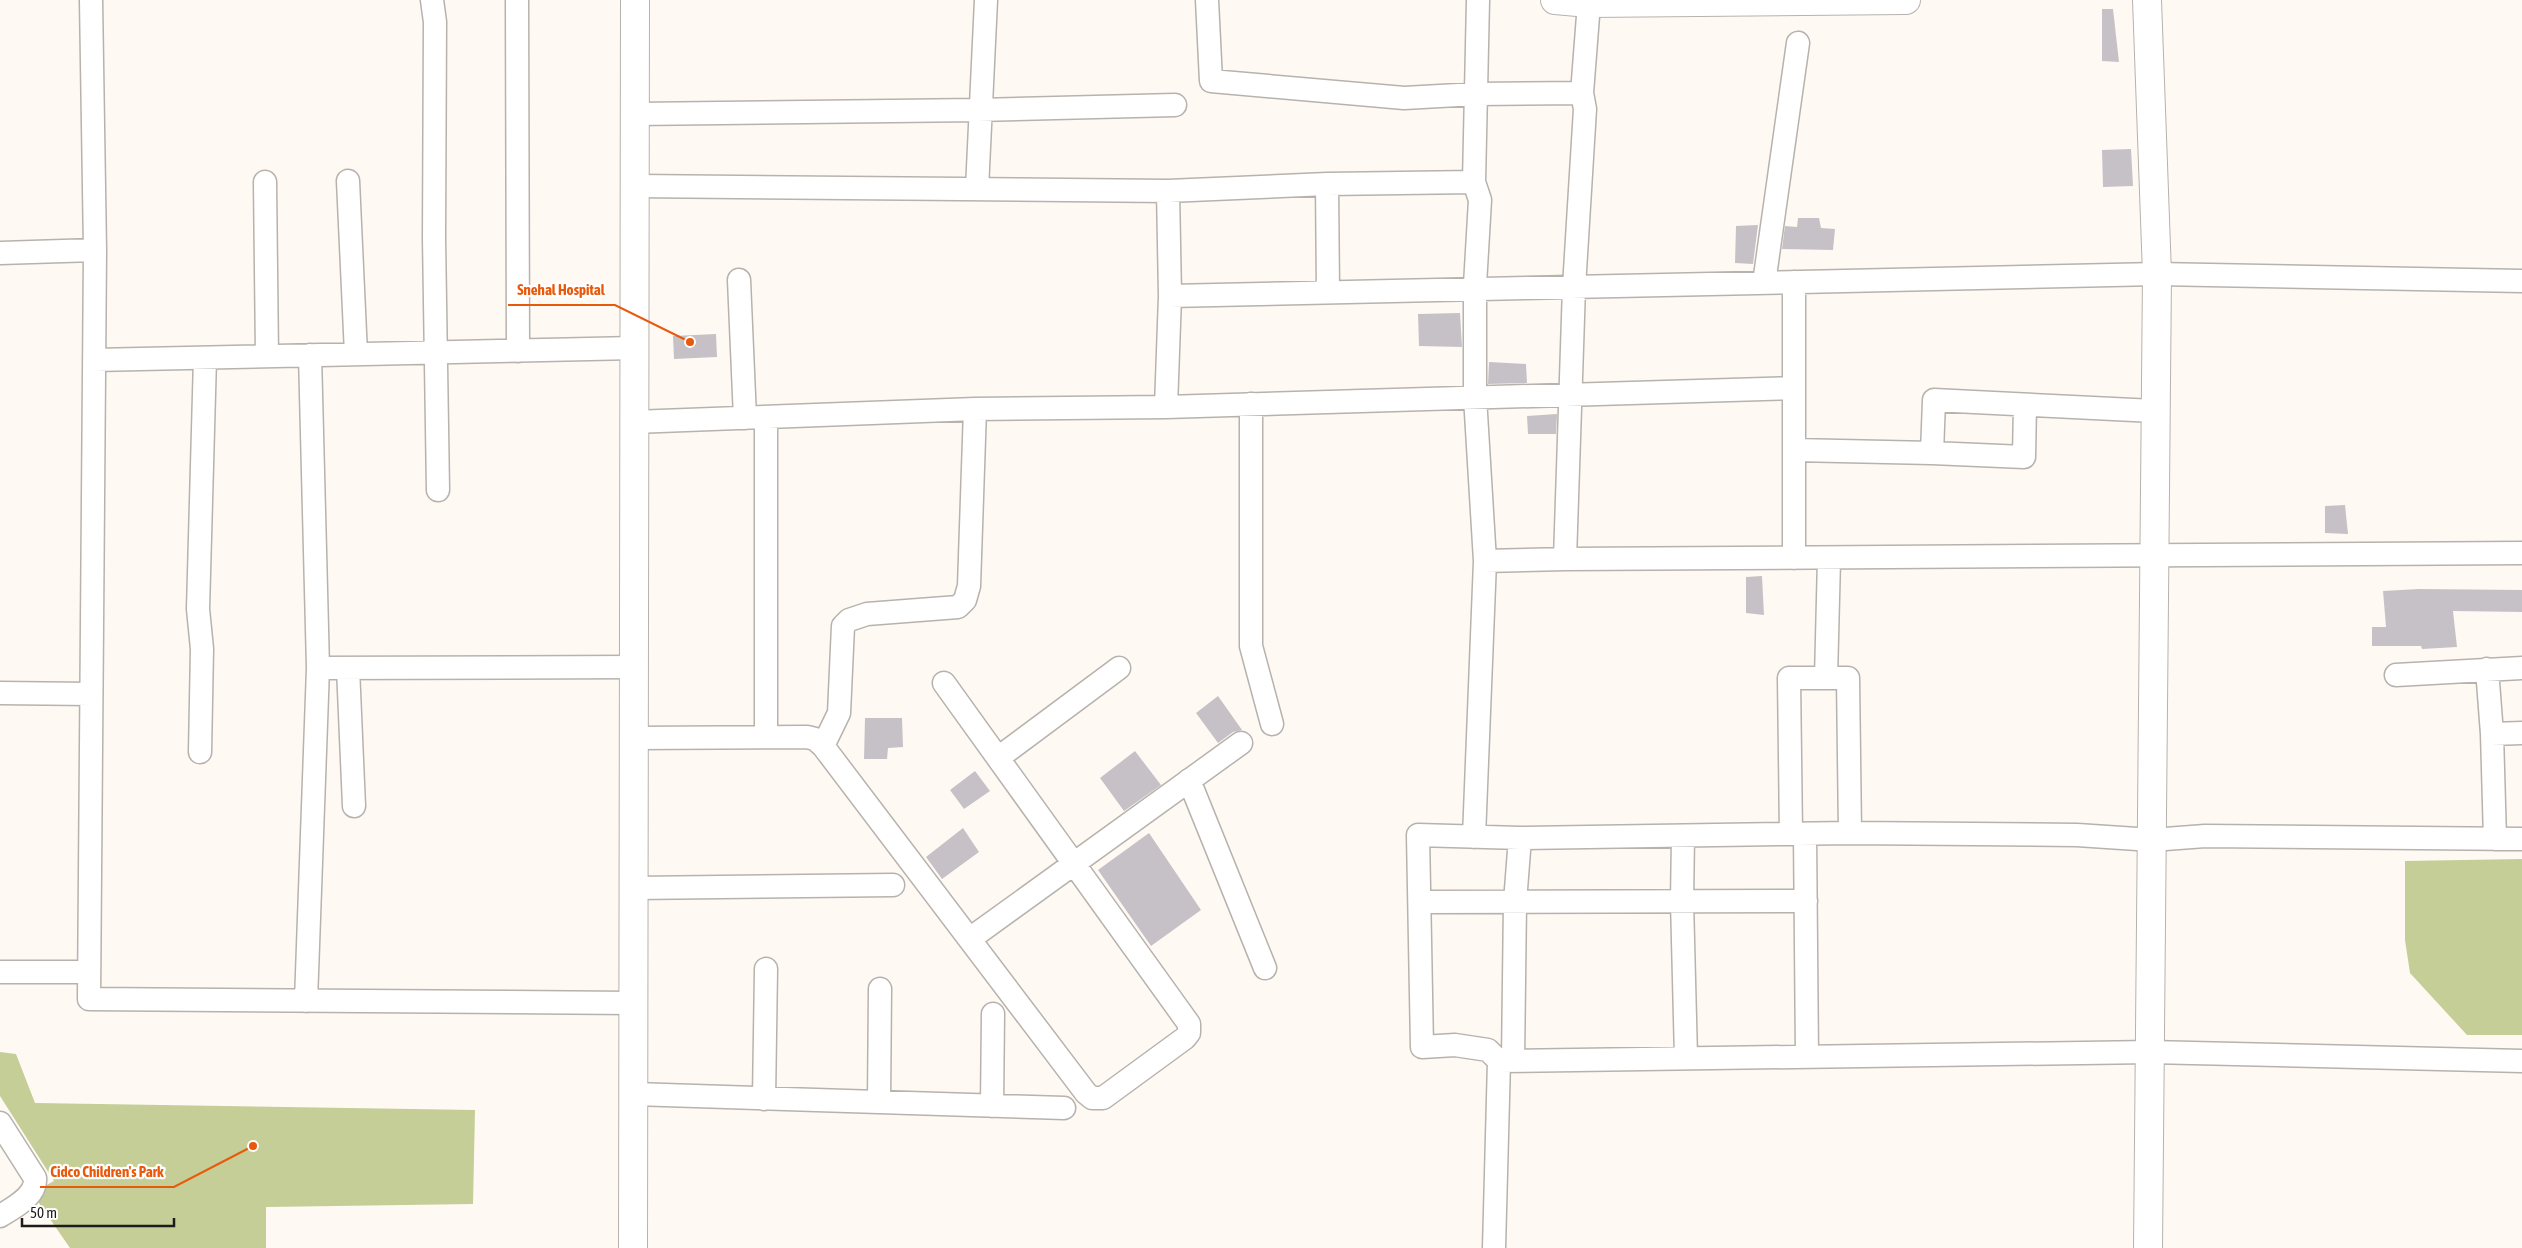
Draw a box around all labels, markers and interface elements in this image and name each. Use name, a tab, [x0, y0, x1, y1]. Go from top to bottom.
callout: Snehal Hospital	[508, 275, 615, 305]
text: Snehal Hospital	[517, 281, 606, 298]
callout: Cidco Children's Park	[40, 1157, 174, 1187]
text: Cidco Children's Park	[50, 1163, 164, 1180]
scale bar	[22, 1196, 175, 1228]
text: 50 m	[30, 1204, 57, 1221]

